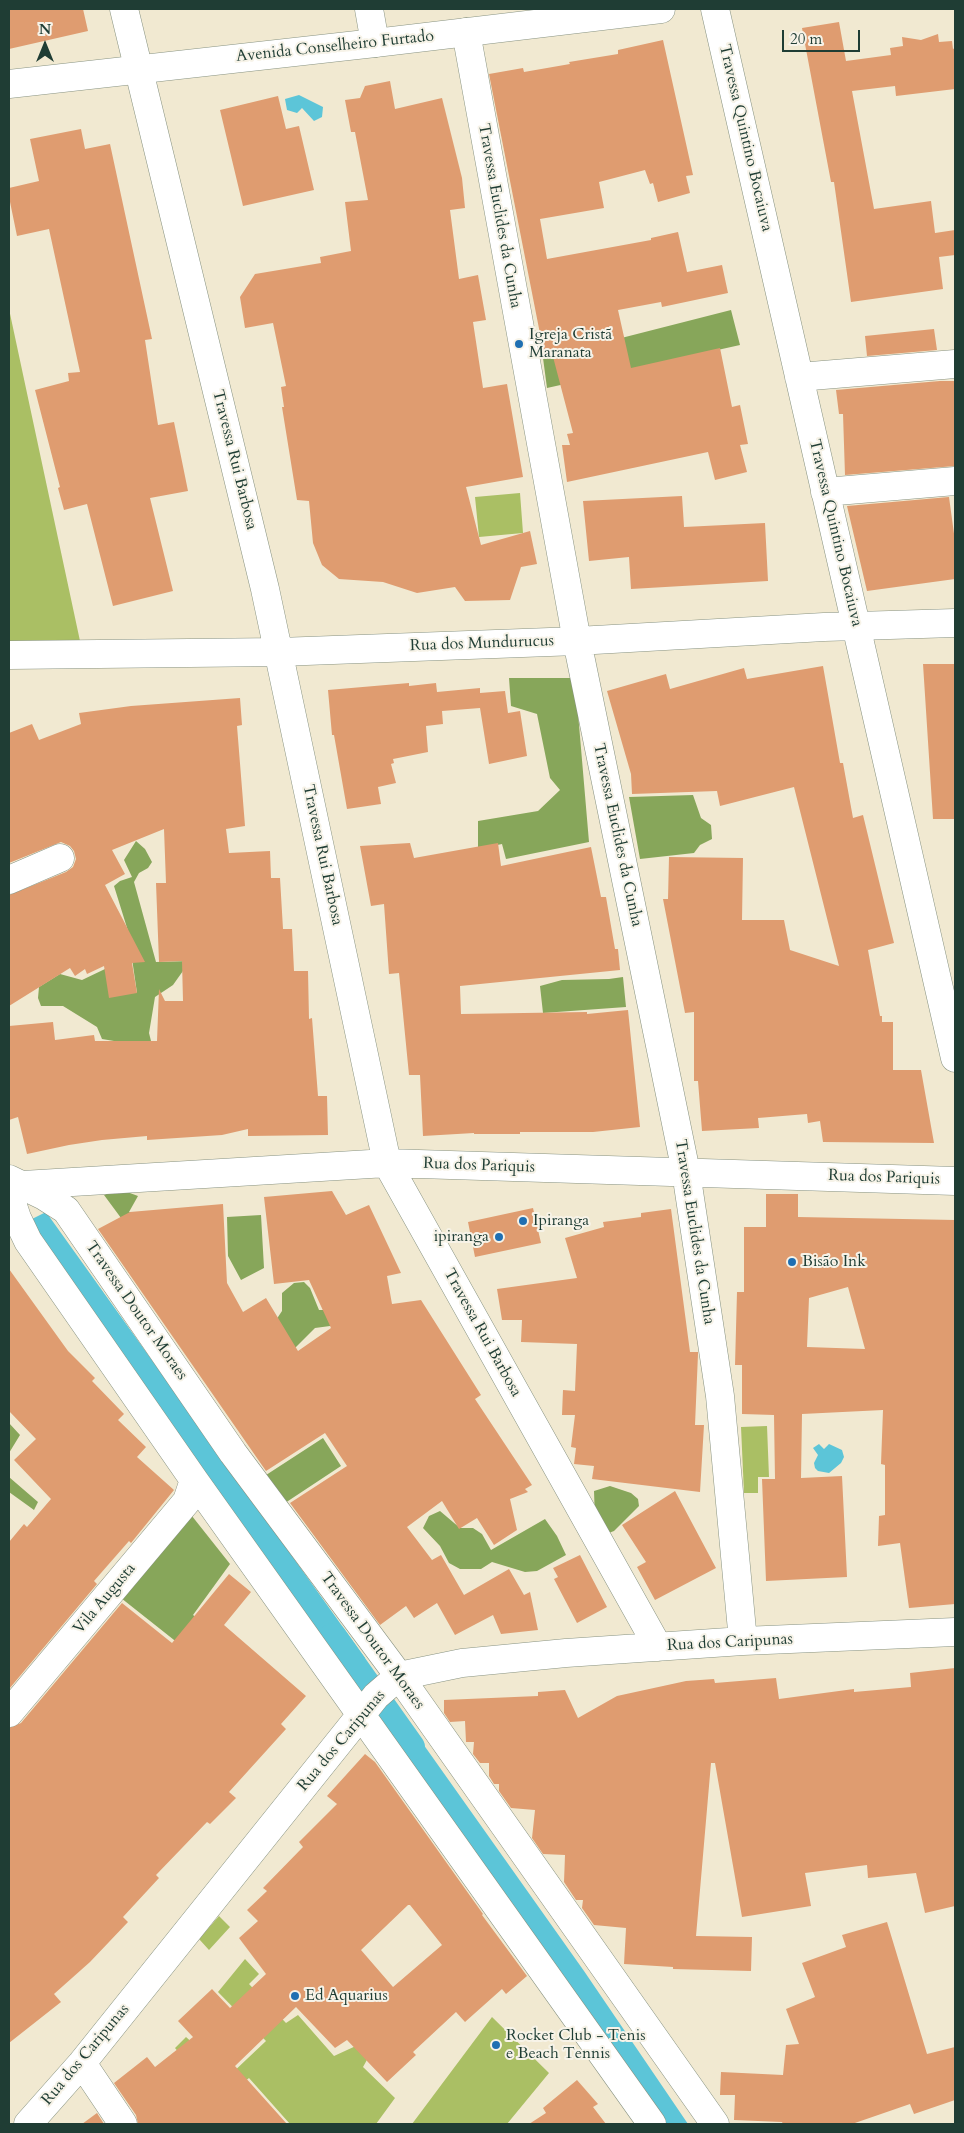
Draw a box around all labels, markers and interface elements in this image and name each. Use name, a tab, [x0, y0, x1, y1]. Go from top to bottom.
north arrow	[20, 20, 70, 70]
text: N	[39, 20, 51, 39]
scale bar	[784, 20, 862, 52]
street label: Avenida Conselheiro Furtado	[235, 27, 435, 67]
text: 20 m	[790, 29, 822, 49]
street label: Travessa Quintino Bocaiuva	[714, 43, 776, 233]
street label: Travessa Euclides da Cunha	[473, 122, 525, 310]
place label: Igreja Cristã Maranata	[529, 325, 612, 363]
marker: Igreja Cristã Maranata	[513, 338, 525, 350]
street label: Travessa Rui Barbosa	[207, 388, 261, 532]
street label: Travessa Quintino Bocaiuva	[804, 438, 866, 628]
street label: Rua dos Mundurucus	[410, 632, 554, 656]
street label: Travessa Euclides da Cunha	[588, 741, 646, 929]
street label: Travessa Rui Barbosa	[298, 783, 346, 927]
street label: Travessa Euclides da Cunha	[670, 1138, 718, 1326]
street label: Rua dos Pariquis	[423, 1154, 535, 1178]
street label: Rua dos Pariquis	[828, 1166, 940, 1190]
place label: Ipiranga	[533, 1211, 589, 1231]
marker: Ipiranga	[517, 1215, 529, 1227]
place label: ipiranga	[434, 1227, 489, 1247]
marker: ipiranga	[493, 1231, 505, 1243]
street label: Travessa Doutor Moraes	[81, 1238, 191, 1384]
place label: Bisão Ink	[802, 1252, 866, 1272]
marker: Bisão Ink	[786, 1256, 798, 1268]
street label: Travessa Rui Barbosa	[439, 1266, 525, 1400]
street label: Vila Augusta	[70, 1560, 140, 1638]
street label: Travessa Doutor Moraes	[316, 1569, 428, 1713]
street label: Rua dos Caripunas	[667, 1630, 793, 1656]
street label: Rua dos Caripunas	[294, 1687, 390, 1795]
place label: Ed Aquarius	[305, 1986, 388, 2006]
marker: Ed Aquarius	[289, 1990, 301, 2002]
street label: Rua dos Caripunas	[38, 2001, 134, 2109]
place label: Rocket Club - Tenis e Beach Tennis	[506, 2026, 646, 2064]
marker: Rocket Club - Tenis e Beach Tennis	[490, 2039, 502, 2051]

